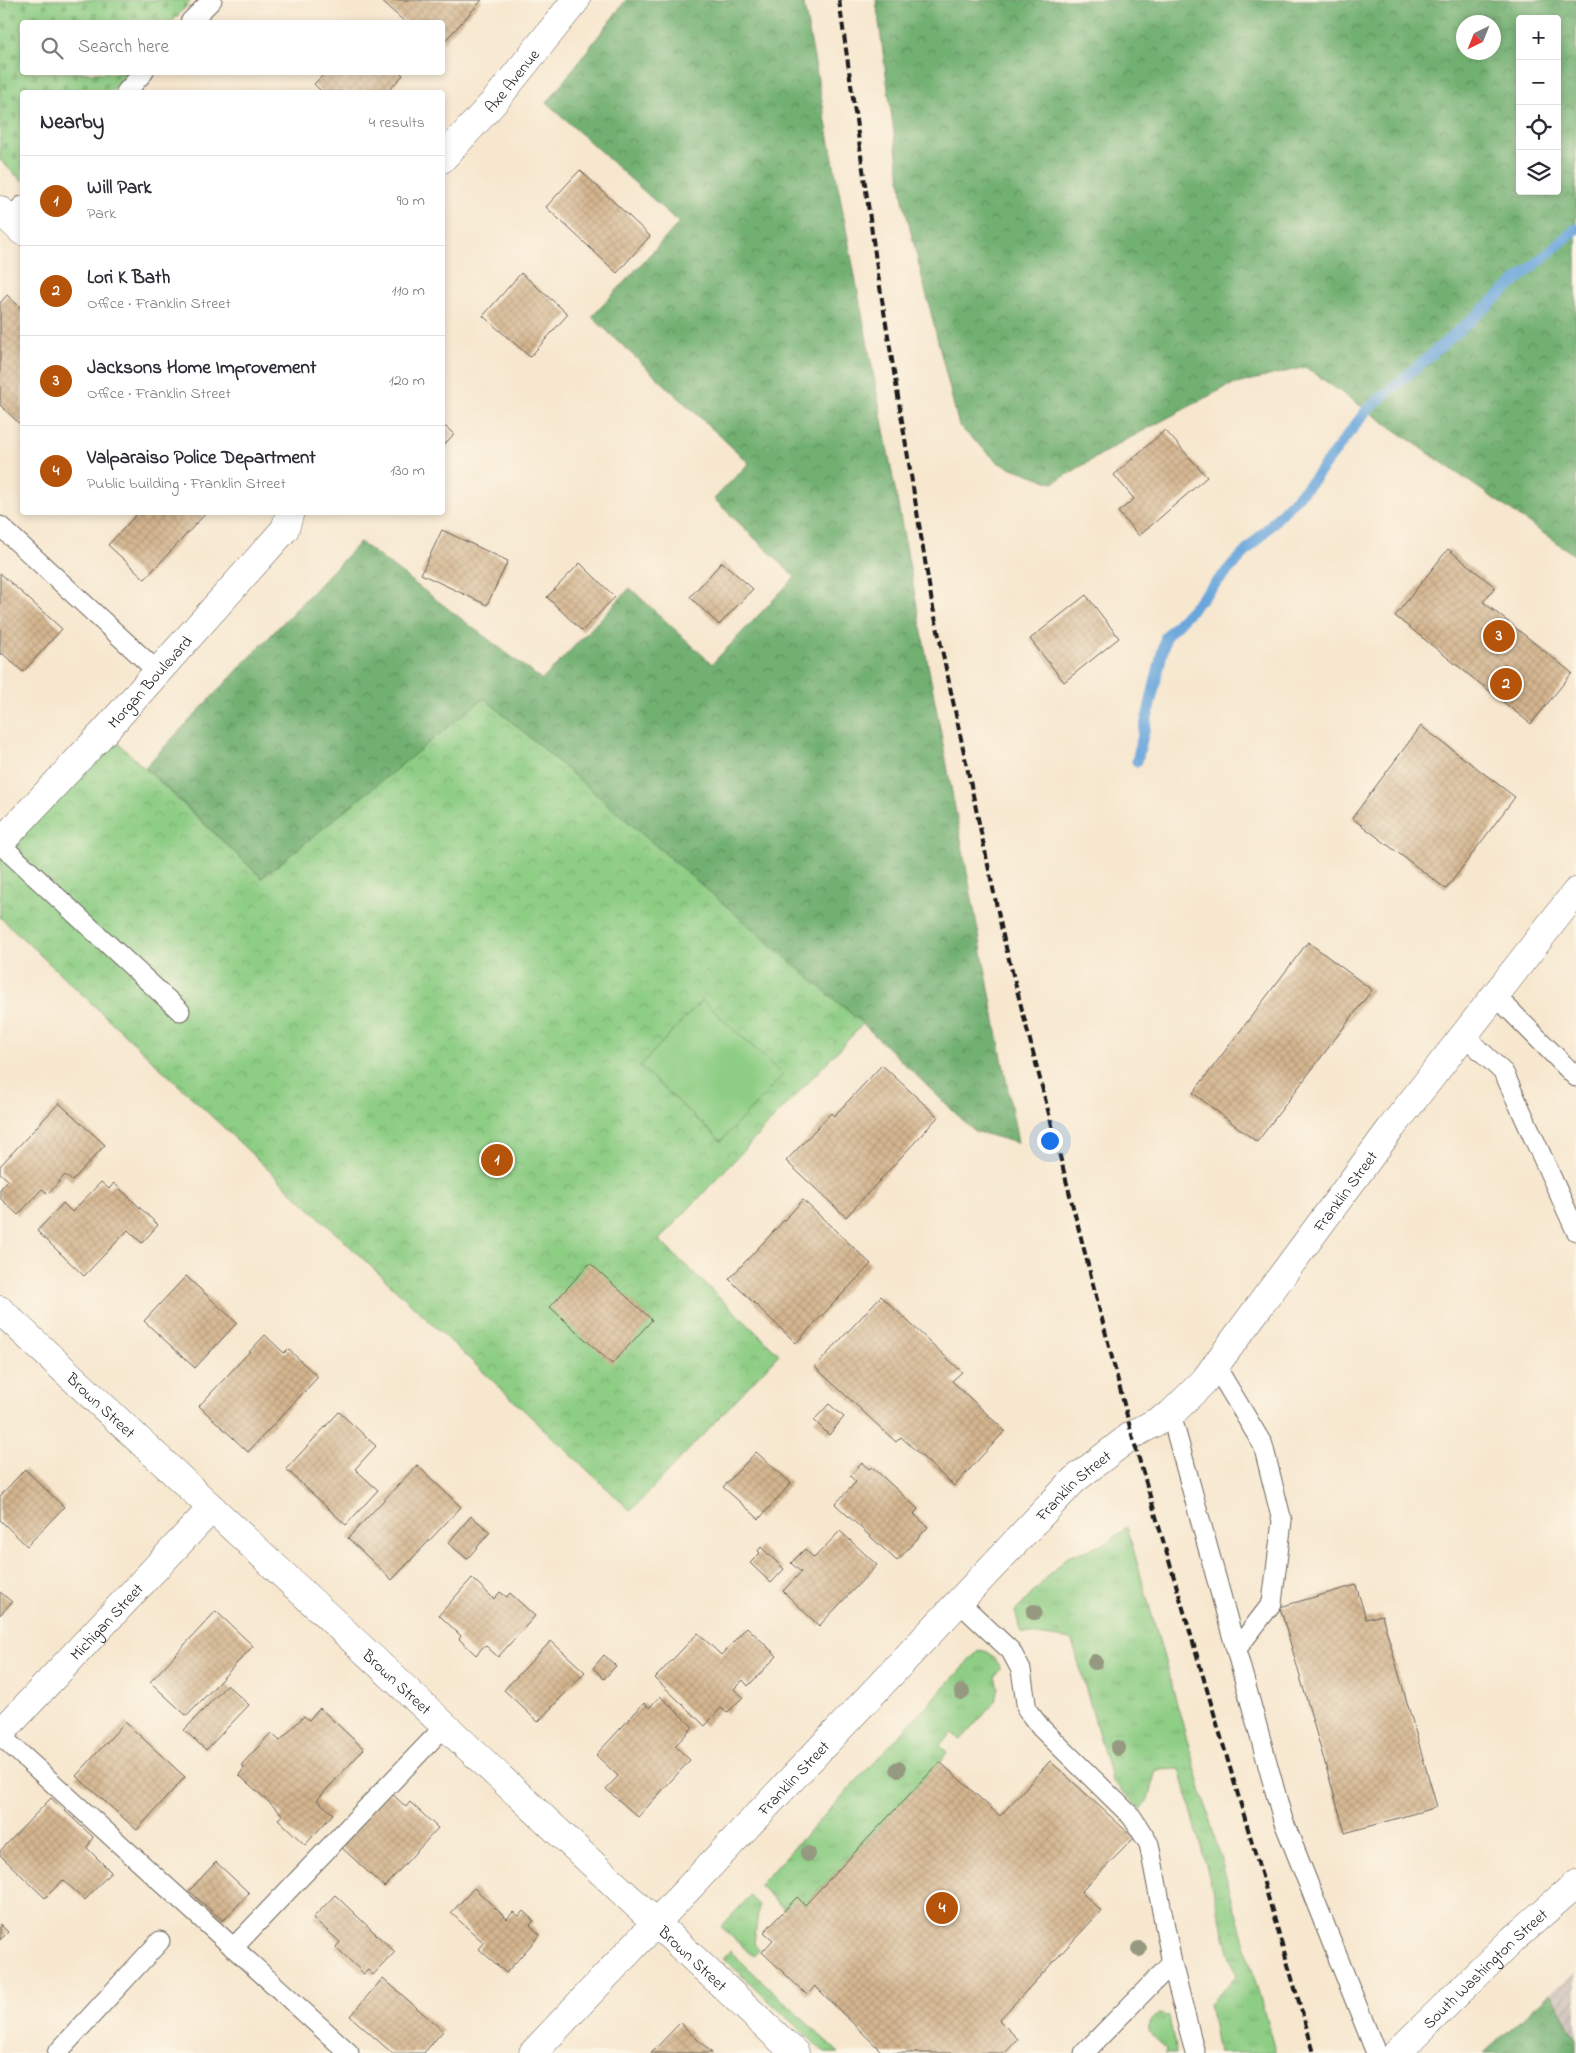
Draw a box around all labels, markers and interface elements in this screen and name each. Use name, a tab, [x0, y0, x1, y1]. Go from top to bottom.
north arrow	[1456, 15, 1501, 60]
map controls	[1516, 15, 1561, 195]
button: +	[1516, 15, 1561, 60]
search box	[20, 20, 445, 75]
icon: search	[38, 34, 66, 62]
text: Search here	[78, 34, 169, 61]
street label: Axe Avenue	[480, 44, 547, 119]
button: −	[1516, 60, 1561, 105]
button: locate	[1516, 105, 1561, 150]
text: Nearby	[40, 108, 104, 138]
text: 4 results	[369, 111, 425, 135]
button: layers	[1516, 150, 1561, 195]
text: Will Park	[87, 175, 152, 202]
text: 1	[53, 189, 59, 213]
text: 90 m	[397, 189, 425, 213]
text: Park	[87, 202, 116, 226]
text: Lori K Bath	[87, 265, 170, 292]
text: 2	[52, 279, 60, 303]
text: 110 m	[391, 279, 425, 303]
text: Office · Franklin Street	[87, 292, 231, 316]
text: Jacksons Home Improvement	[87, 355, 316, 382]
text: 3	[53, 369, 59, 393]
text: 120 m	[389, 369, 425, 393]
text: Office · Franklin Street	[87, 382, 231, 406]
text: Valparaiso Police Department	[87, 445, 316, 472]
text: 4	[53, 459, 59, 483]
text: 130 m	[390, 459, 425, 483]
text: Public building · Franklin Street	[87, 472, 286, 496]
pin: 3	[1483, 617, 1515, 655]
street label: Morgan Boulevard	[103, 631, 199, 735]
pin: 2	[1490, 665, 1522, 703]
your location	[1037, 1128, 1063, 1154]
pin: 1	[481, 1141, 513, 1179]
street label: Franklin Street	[1308, 1146, 1385, 1238]
street label: Brown Street	[60, 1367, 141, 1445]
street label: Franklin Street	[1030, 1445, 1118, 1528]
street label: Michigan Street	[65, 1578, 150, 1666]
street label: Brown Street	[355, 1644, 436, 1722]
street label: Franklin Street	[752, 1735, 837, 1822]
pin: 4	[926, 1889, 958, 1927]
street label: South Washington Street	[1418, 1903, 1554, 2035]
street label: Brown Street	[651, 1920, 732, 1998]

